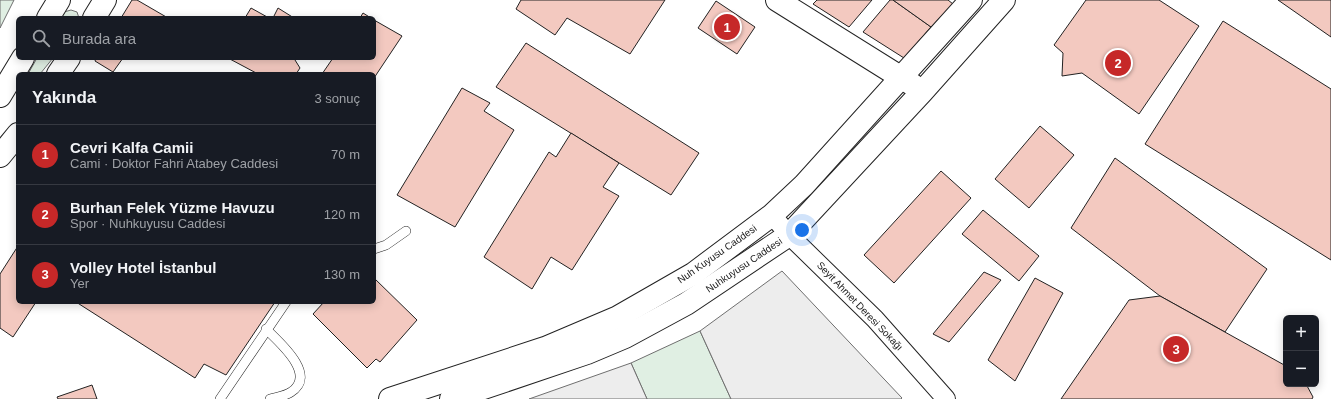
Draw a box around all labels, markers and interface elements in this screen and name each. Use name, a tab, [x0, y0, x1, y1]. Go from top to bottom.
pin: 1	[714, 12, 740, 42]
search box	[16, 16, 376, 60]
icon: search	[30, 27, 52, 49]
text: Burada ara	[62, 30, 136, 47]
pin: 2	[1105, 48, 1131, 78]
text: Yakında	[32, 88, 96, 107]
text: 3 sonuç	[314, 91, 360, 106]
text: Cevri Kalfa Camii	[70, 139, 193, 156]
text: 1	[41, 147, 49, 162]
text: 70 m	[331, 147, 360, 162]
text: Cami · Doktor Fahri Atabey Caddesi	[70, 156, 278, 171]
text: Burhan Felek Yüzme Havuzu	[70, 199, 275, 216]
text: 2	[41, 207, 49, 222]
text: 120 m	[324, 207, 360, 222]
text: Spor · Nuhkuyusu Caddesi	[70, 216, 225, 231]
your location	[792, 220, 812, 240]
street label: Nuh Kuyusu Caddesi	[675, 223, 759, 285]
street label: Nuhkuyusu Caddesi	[704, 235, 784, 295]
text: Volley Hotel İstanbul	[70, 259, 216, 276]
street label: Seyit Ahmet Deresi Sokağı	[815, 259, 905, 353]
text: 3	[41, 267, 49, 282]
text: 130 m	[324, 267, 360, 282]
text: Yer	[70, 276, 89, 291]
map controls	[1283, 315, 1319, 387]
button: +	[1283, 315, 1319, 351]
pin: 3	[1163, 334, 1189, 364]
button: −	[1283, 351, 1319, 387]

